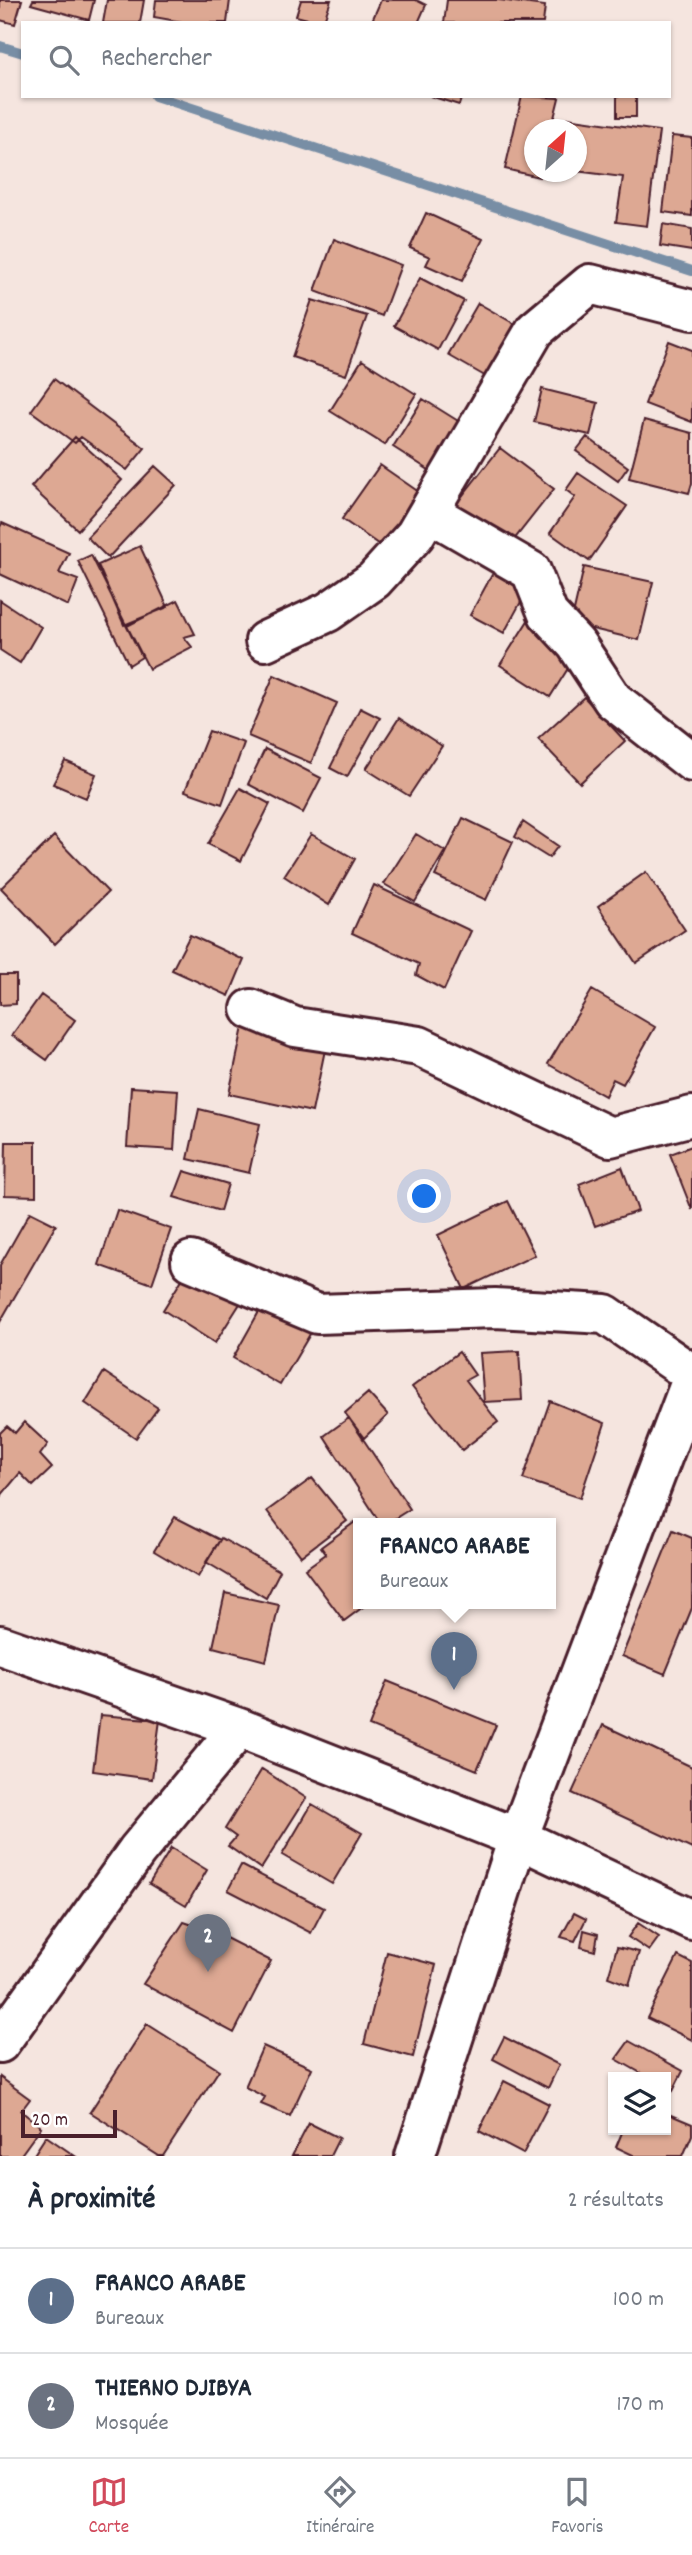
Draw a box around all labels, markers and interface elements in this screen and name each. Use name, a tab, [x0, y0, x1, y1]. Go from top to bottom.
search box	[21, 21, 671, 98]
icon: search	[45, 41, 83, 79]
text: Rechercher	[101, 41, 212, 78]
north arrow	[524, 119, 587, 182]
your location	[407, 1179, 441, 1213]
popup	[353, 1518, 556, 1609]
text: FRANCO ARABE	[379, 1529, 530, 1566]
text: Bureaux	[379, 1566, 448, 1599]
pin: 1	[431, 1632, 477, 1690]
pin: 2	[185, 1914, 231, 1972]
map controls	[608, 2072, 671, 2135]
button: layers	[608, 2072, 671, 2135]
scale bar	[21, 2107, 117, 2139]
text: 20 m	[32, 2108, 68, 2135]
text: À proximité	[28, 2180, 155, 2223]
text: 2 résultats	[568, 2185, 664, 2218]
text: FRANCO ARABE	[95, 2266, 245, 2303]
text: 1	[48, 2284, 54, 2317]
text: 100 m	[613, 2284, 664, 2317]
text: Bureaux	[95, 2303, 164, 2336]
text: THIERNO DJIBYA	[95, 2371, 252, 2408]
text: 2	[46, 2389, 56, 2422]
text: 170 m	[617, 2389, 664, 2422]
text: Mosquée	[95, 2408, 169, 2441]
tab: Carte	[88, 2473, 129, 2542]
tab: Itinéraire	[306, 2473, 374, 2542]
tab: Favoris	[551, 2473, 604, 2542]

